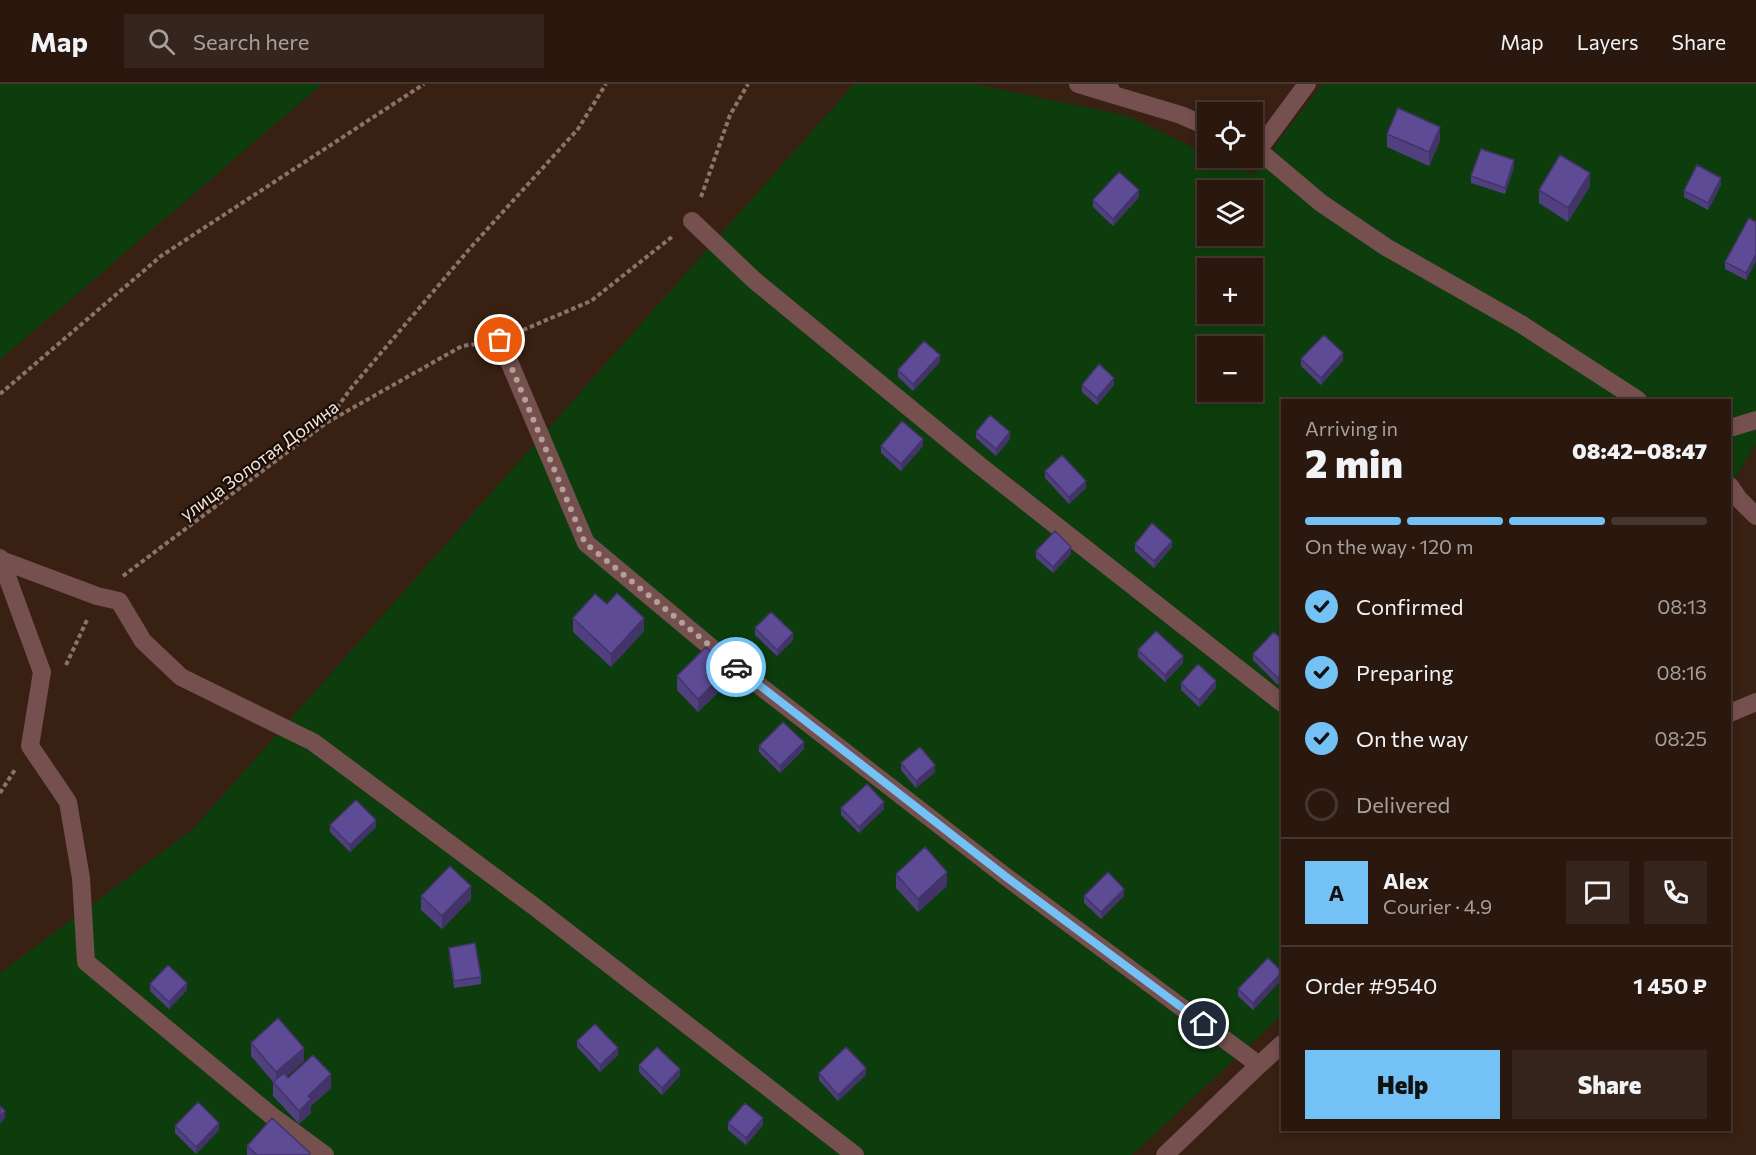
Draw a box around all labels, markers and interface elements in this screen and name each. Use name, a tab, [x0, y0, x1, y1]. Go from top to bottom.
search box	[124, 14, 544, 68]
text: Map	[30, 24, 88, 58]
icon: search	[145, 25, 178, 58]
text: Search here	[193, 28, 309, 55]
text: Map	[1500, 29, 1544, 54]
text: Layers	[1577, 29, 1639, 54]
text: Share	[1672, 29, 1726, 54]
map controls	[1197, 102, 1263, 402]
button: locate	[1197, 102, 1263, 168]
button: layers	[1197, 180, 1263, 246]
button: +	[1197, 258, 1263, 324]
pin	[474, 314, 525, 365]
icon: bag	[483, 323, 516, 356]
button: −	[1197, 336, 1263, 402]
street label: улица Золотая Долина	[176, 395, 342, 525]
text: Arriving in	[1305, 416, 1398, 440]
text: 08:42–08:47	[1572, 437, 1707, 464]
text: 2 min	[1305, 438, 1403, 486]
text: On the way · 120 m	[1305, 534, 1473, 558]
icon: check	[1305, 590, 1338, 623]
text: Confirmed	[1356, 593, 1463, 620]
text: 08:13	[1657, 594, 1707, 618]
courier	[706, 637, 766, 697]
icon: car	[720, 651, 753, 684]
icon: check	[1305, 656, 1338, 689]
text: Preparing	[1356, 659, 1453, 686]
text: 08:16	[1656, 660, 1707, 684]
icon: check	[1305, 722, 1338, 755]
text: On the way	[1356, 725, 1468, 752]
text: 08:25	[1655, 726, 1707, 750]
text: Delivered	[1356, 791, 1450, 818]
button: chat	[1566, 861, 1629, 924]
button: phone	[1644, 861, 1707, 924]
text: Alex	[1383, 867, 1429, 894]
text: A	[1329, 879, 1344, 906]
text: Courier · 4.9	[1383, 894, 1492, 918]
text: Order #9540	[1305, 972, 1437, 999]
text: 1 450 ₽	[1633, 972, 1707, 999]
pin	[1178, 998, 1229, 1049]
icon: home	[1187, 1007, 1220, 1040]
button: Help	[1305, 1050, 1500, 1119]
button: Share	[1512, 1050, 1707, 1119]

